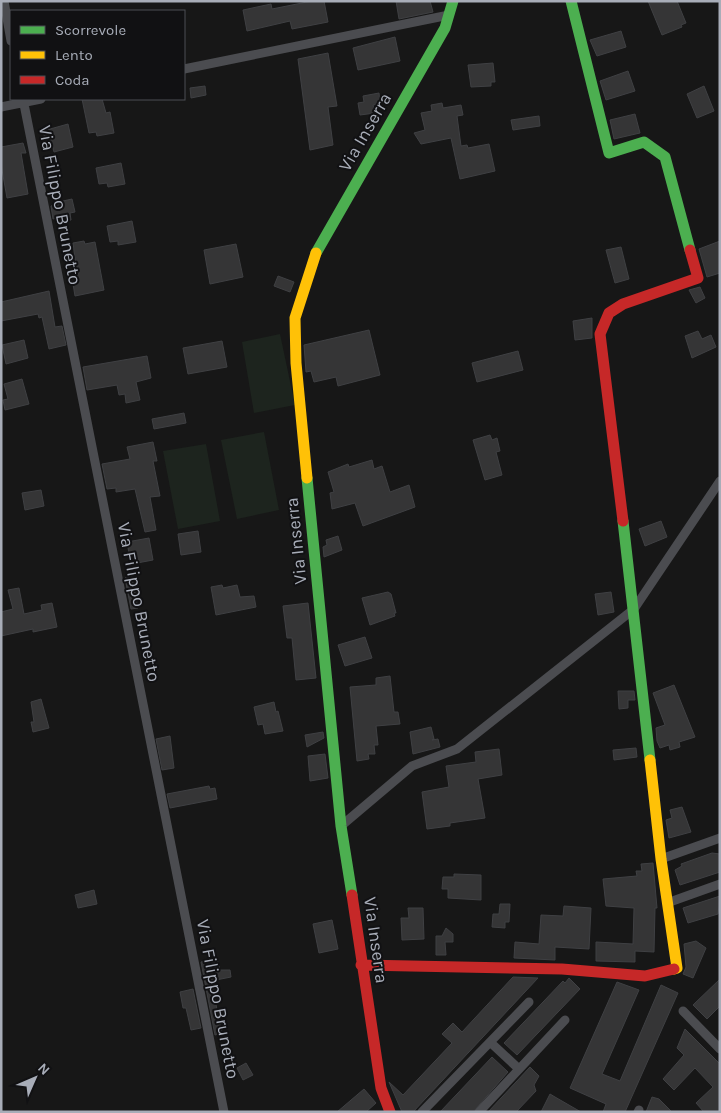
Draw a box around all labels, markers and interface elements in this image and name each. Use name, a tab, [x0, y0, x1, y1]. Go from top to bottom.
legend	[10, 10, 185, 100]
text: Scorrevole	[55, 21, 126, 39]
text: Lento	[55, 46, 93, 64]
text: Coda	[55, 71, 90, 89]
street label: Via Inserra	[334, 89, 396, 175]
street label: Via Filippo Brunetto	[34, 123, 86, 287]
street label: Via Inserra	[281, 496, 311, 586]
street label: Via Filippo Brunetto	[113, 520, 165, 684]
street label: Via Inserra	[359, 895, 393, 985]
street label: Via Filippo Brunetto	[192, 917, 244, 1081]
north arrow	[10, 1053, 60, 1103]
text: N	[34, 1060, 53, 1079]

